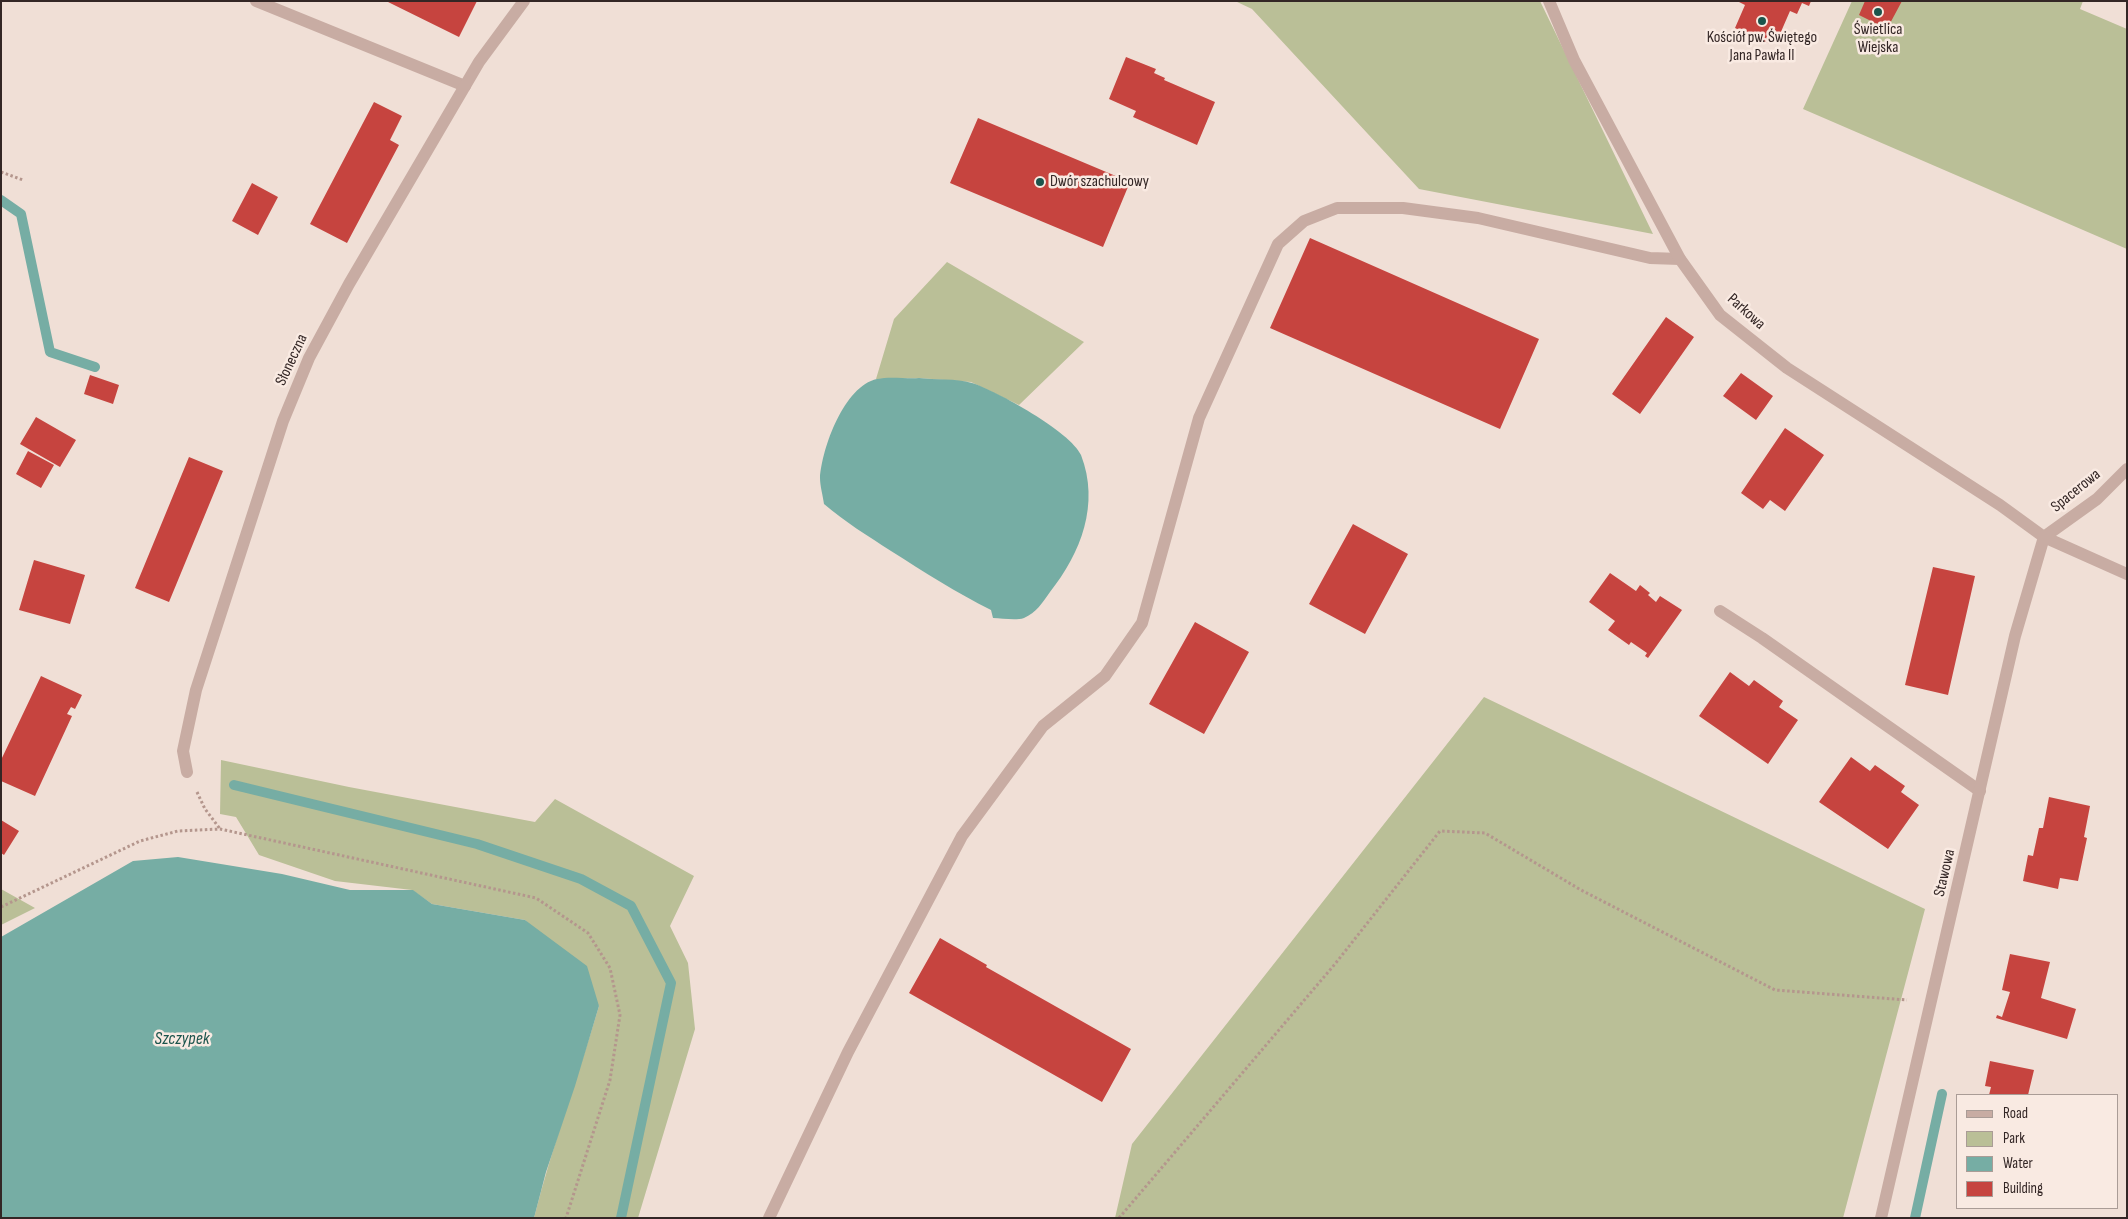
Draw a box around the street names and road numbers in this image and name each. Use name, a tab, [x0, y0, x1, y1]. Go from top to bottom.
street label: Parkowa	[1723, 290, 1769, 334]
street label: Słoneczna	[272, 331, 312, 389]
street label: Spacerowa	[2047, 465, 2105, 517]
street label: Stawowa	[1930, 847, 1960, 899]

